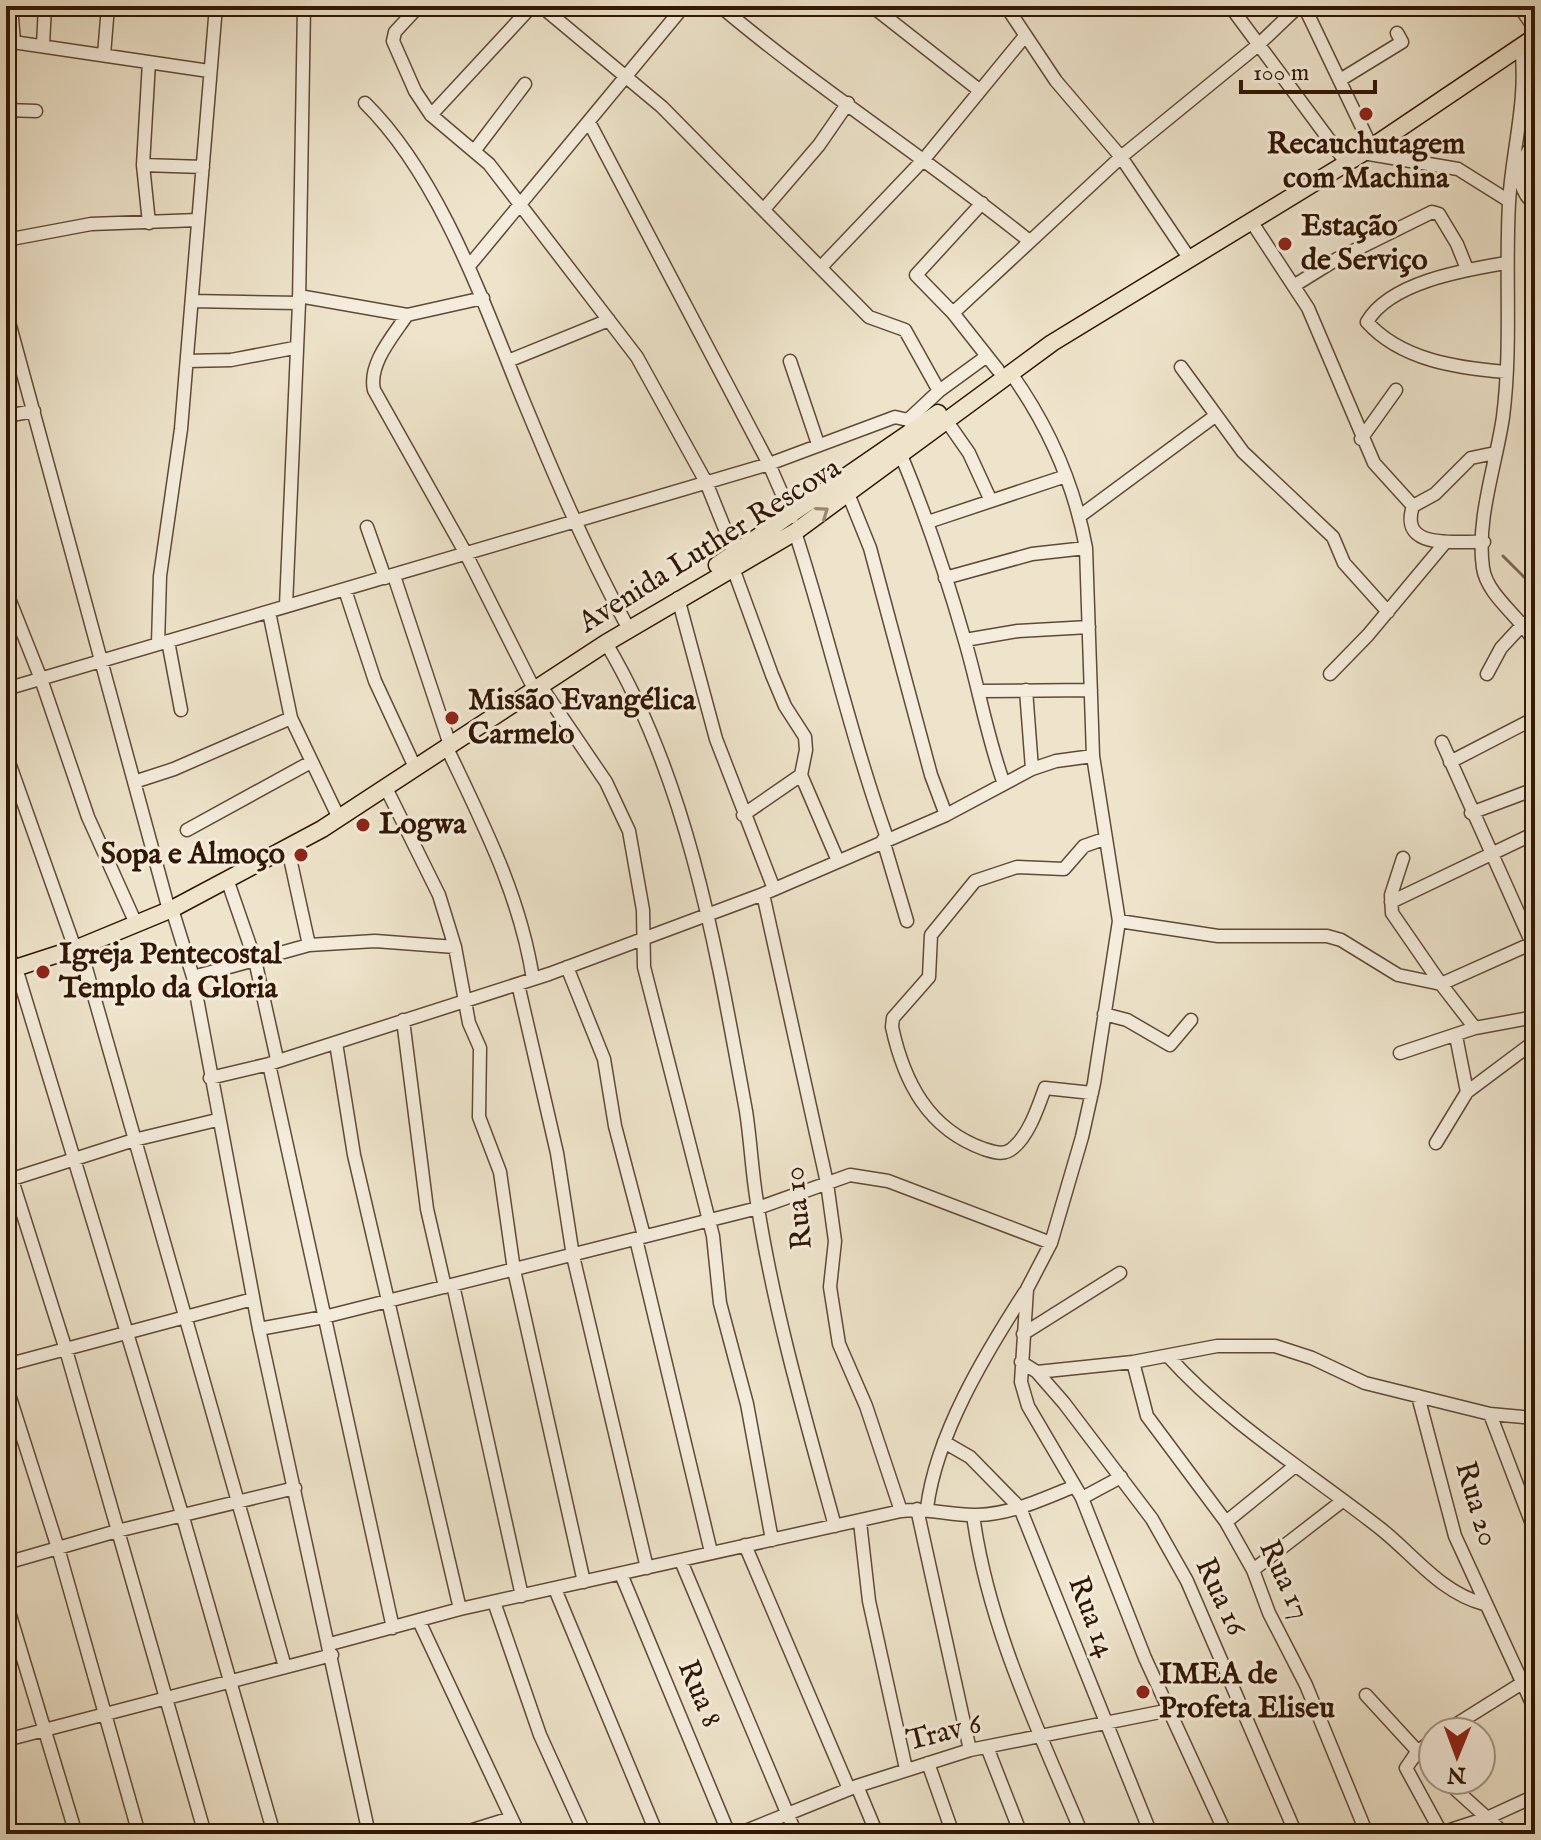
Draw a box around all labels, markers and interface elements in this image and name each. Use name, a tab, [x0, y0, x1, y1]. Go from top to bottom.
scale bar	[1241, 44, 1375, 94]
text: 100 m	[1253, 58, 1309, 89]
marker: Recauchutagem com Machina	[1357, 105, 1375, 123]
place label: Recauchutagem com Machina	[1267, 126, 1465, 198]
place label: Estação de Serviço	[1301, 208, 1428, 280]
marker: Estação de Serviço	[1276, 235, 1294, 253]
street label: Avenida Luther Rescova	[571, 450, 848, 643]
one-way arrow	[815, 507, 829, 521]
place label: Missão Evangélica Carmelo	[468, 682, 697, 754]
marker: Missão Evangélica Carmelo	[443, 709, 461, 727]
place label: Logwa	[379, 806, 467, 844]
marker: Logwa	[354, 816, 372, 834]
place label: Sopa e Almoço	[101, 836, 285, 874]
marker: Sopa e Almoço	[292, 846, 310, 864]
place label: Igreja Pentecostal Templo da Gloria	[58, 936, 282, 1008]
marker: Igreja Pentecostal Templo da Gloria	[34, 963, 52, 981]
street label: Rua 10	[776, 1164, 822, 1252]
street label: Rua 20	[1445, 1457, 1507, 1551]
street label: Rua 17	[1249, 1534, 1319, 1626]
street label: Rua 16	[1186, 1552, 1255, 1643]
street label: Rua 14	[1058, 1571, 1124, 1663]
street label: Rua 8	[668, 1655, 730, 1733]
place label: IMEA de Profeta Eliseu	[1159, 1656, 1335, 1728]
marker: IMEA de Profeta Eliseu	[1134, 1683, 1152, 1701]
street label: Trav 6	[903, 1705, 987, 1761]
north arrow	[1417, 1716, 1497, 1796]
text: N	[1447, 1760, 1467, 1788]

